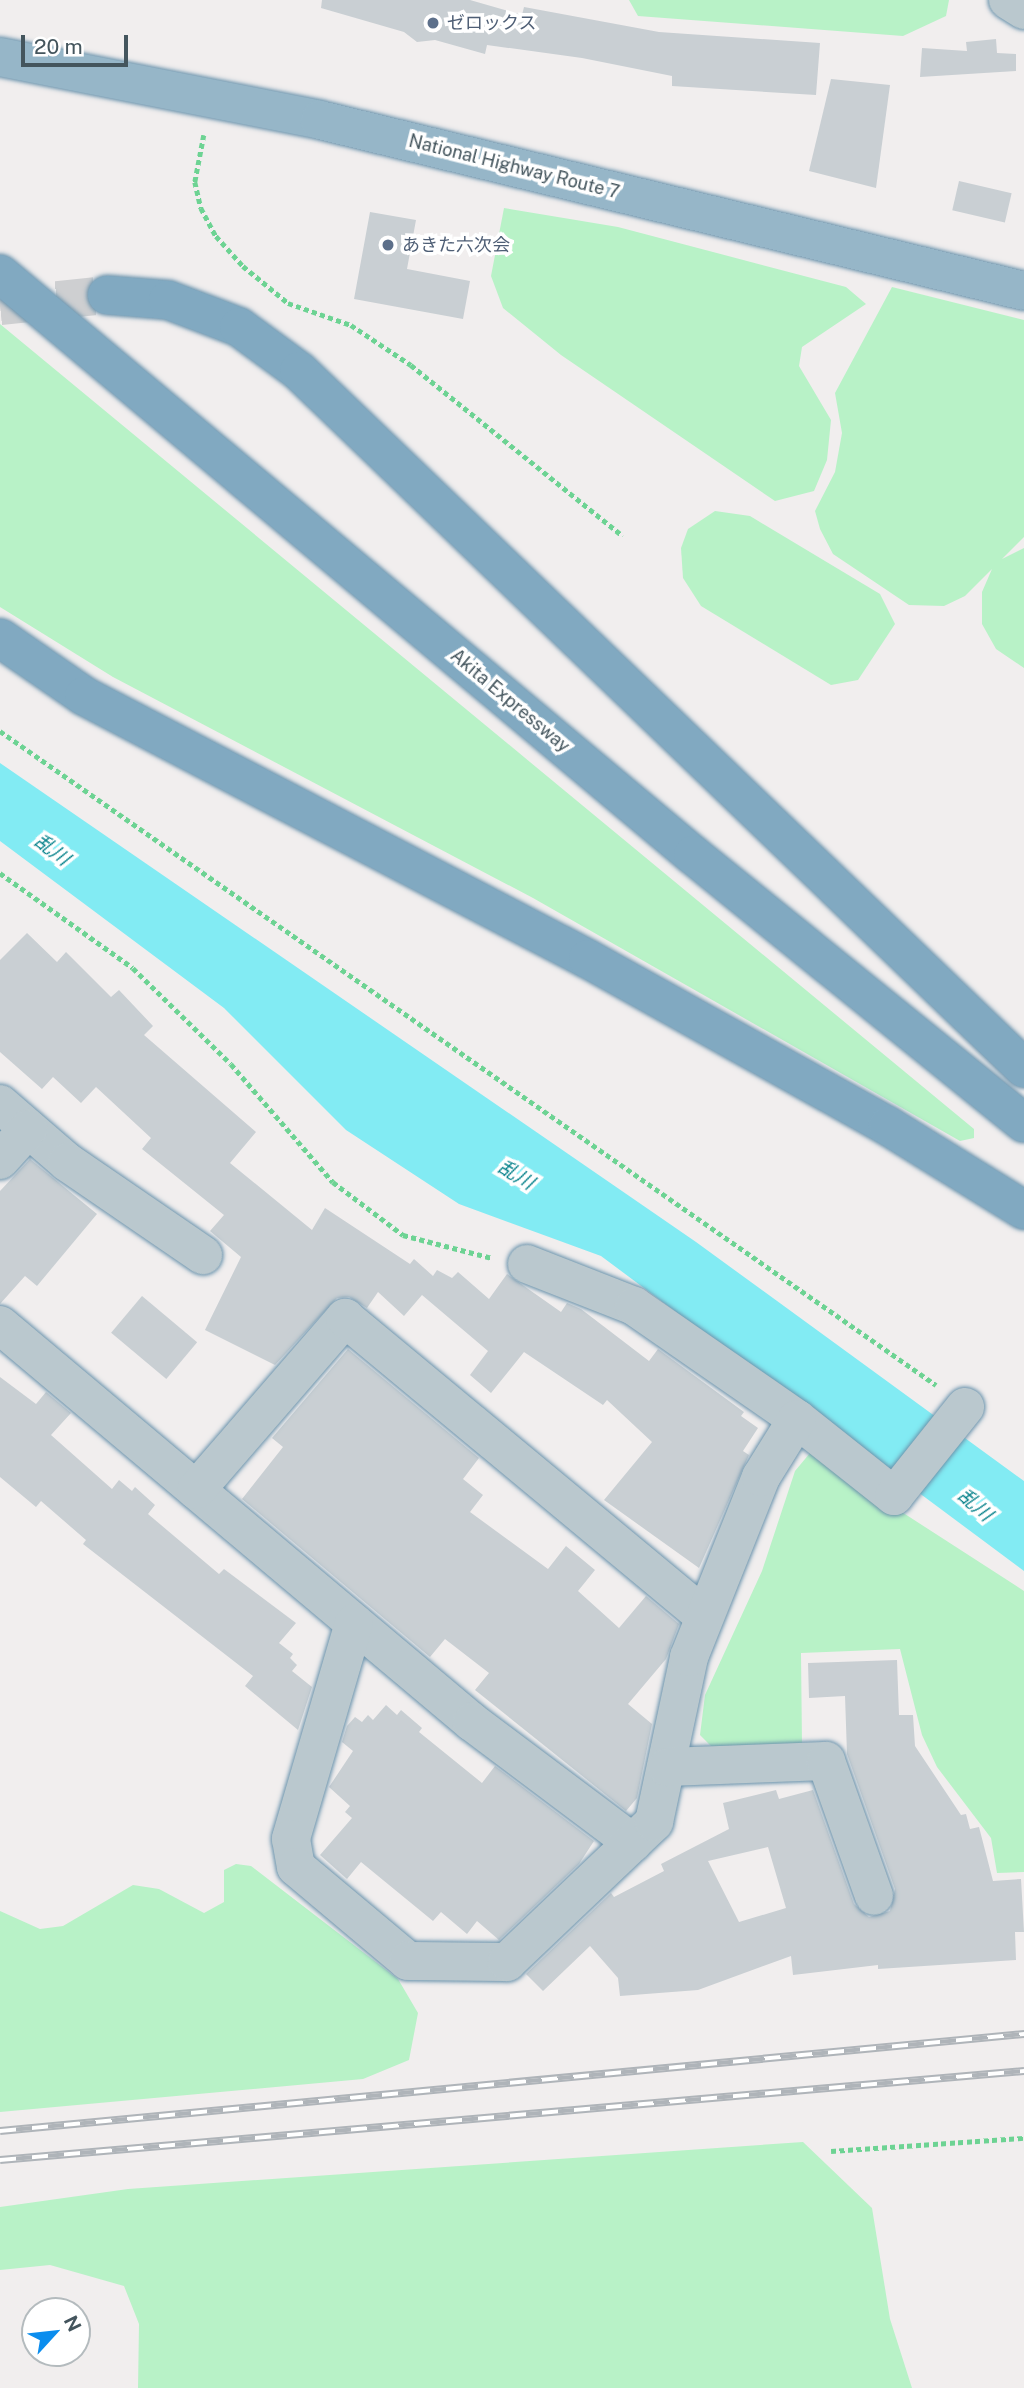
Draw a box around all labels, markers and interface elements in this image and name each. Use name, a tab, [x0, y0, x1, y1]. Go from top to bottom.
place label: ゼロックス	[447, 12, 537, 34]
marker: ゼロックス	[425, 15, 441, 31]
scale bar	[24, 21, 131, 65]
text: 20 m	[34, 34, 83, 59]
street label: National Highway Route 7	[406, 130, 622, 204]
place label: あきた六次会	[402, 234, 510, 256]
marker: あきた六次会	[380, 237, 396, 253]
street label: Akita Expressway	[446, 645, 574, 757]
water label: 乱川	[30, 829, 74, 871]
water label: 乱川	[494, 1155, 538, 1195]
water label: 乱川	[953, 1484, 997, 1526]
north arrow	[21, 2297, 91, 2367]
text: N	[60, 2312, 86, 2335]

